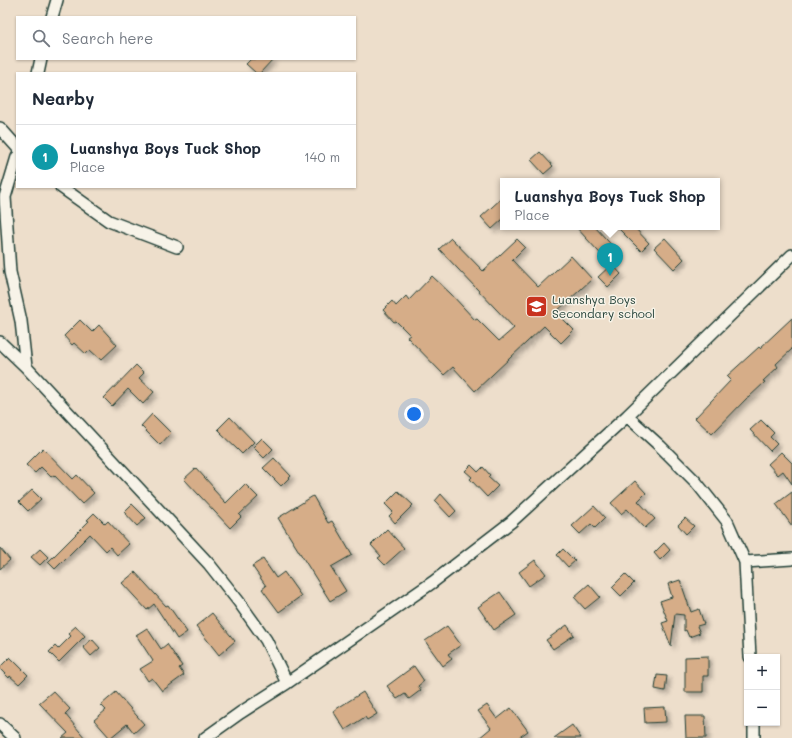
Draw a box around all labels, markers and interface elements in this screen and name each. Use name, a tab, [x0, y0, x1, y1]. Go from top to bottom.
search box	[16, 16, 356, 60]
icon: search	[30, 27, 52, 49]
text: Search here	[62, 28, 153, 48]
text: Nearby	[32, 87, 94, 109]
text: Luanshya Boys Tuck Shop	[70, 138, 261, 158]
text: 1	[42, 148, 48, 165]
text: 140 m	[304, 148, 340, 165]
text: Place	[70, 158, 105, 175]
popup	[500, 178, 720, 230]
text: Luanshya Boys Tuck Shop	[514, 186, 706, 206]
text: Place	[514, 206, 549, 223]
pin: 1	[597, 243, 623, 276]
place label: Luanshya Boys Secondary school	[552, 291, 655, 321]
school or university icon: Luanshya Boys Secondary school	[524, 294, 550, 320]
your location	[404, 404, 424, 424]
map controls	[744, 654, 780, 726]
button: +	[744, 654, 780, 690]
button: −	[744, 690, 780, 726]

